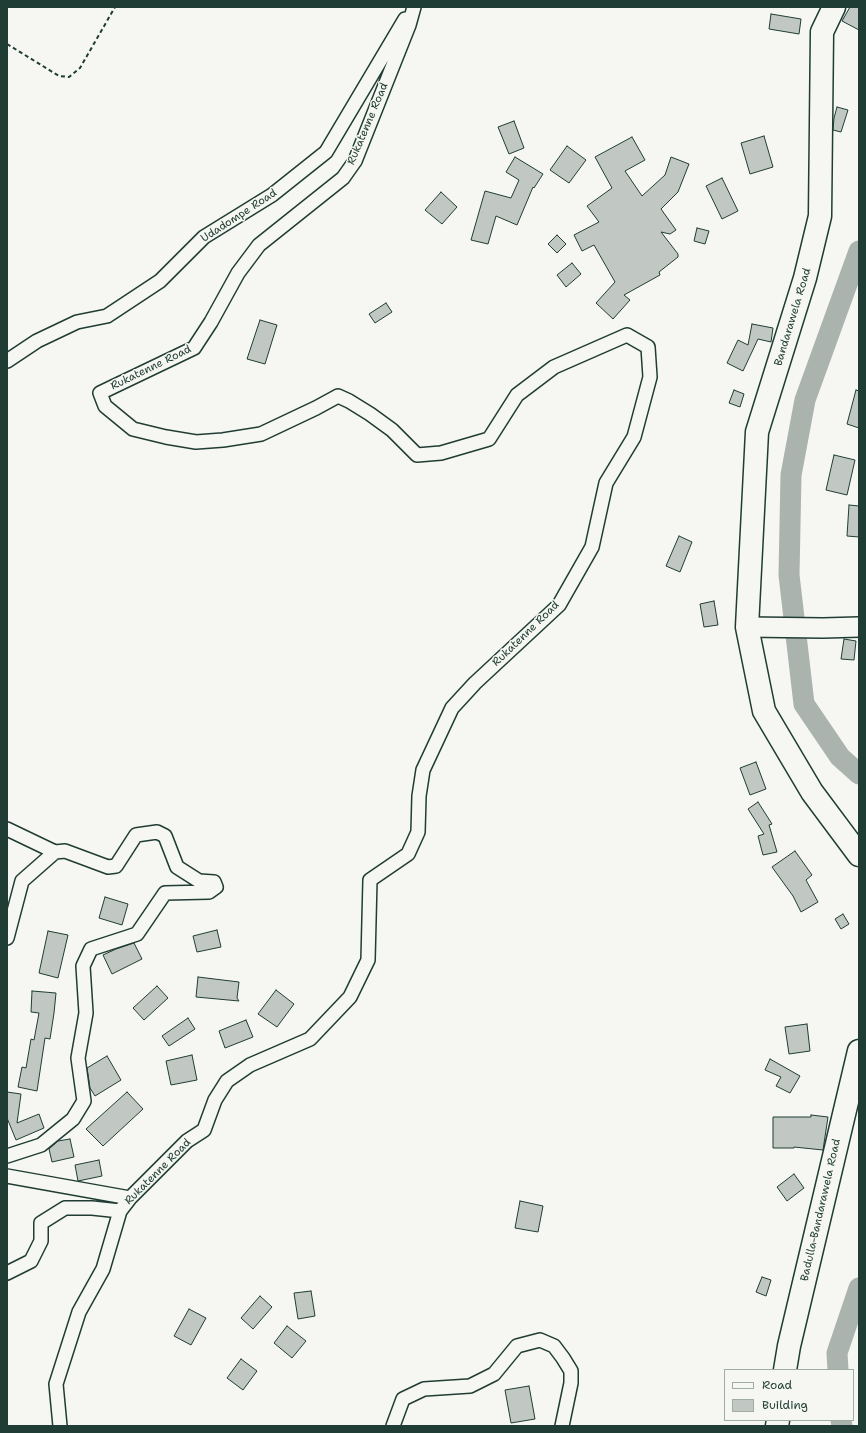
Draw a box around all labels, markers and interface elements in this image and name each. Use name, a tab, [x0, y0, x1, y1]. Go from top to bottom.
street label: Rukatenne Road	[345, 81, 391, 167]
street label: Udadompe Road	[199, 187, 279, 245]
street label: Bandarawela Road	[772, 266, 814, 368]
street label: Rukatenne Road	[109, 343, 193, 393]
street label: Rukatenne Road	[490, 599, 562, 669]
street label: Rukatenne Road	[122, 1136, 194, 1208]
street label: Badulla-Bandarawela Road	[798, 1138, 844, 1282]
legend	[724, 1369, 854, 1421]
text: Road	[762, 1377, 792, 1393]
text: Building	[762, 1397, 808, 1413]

